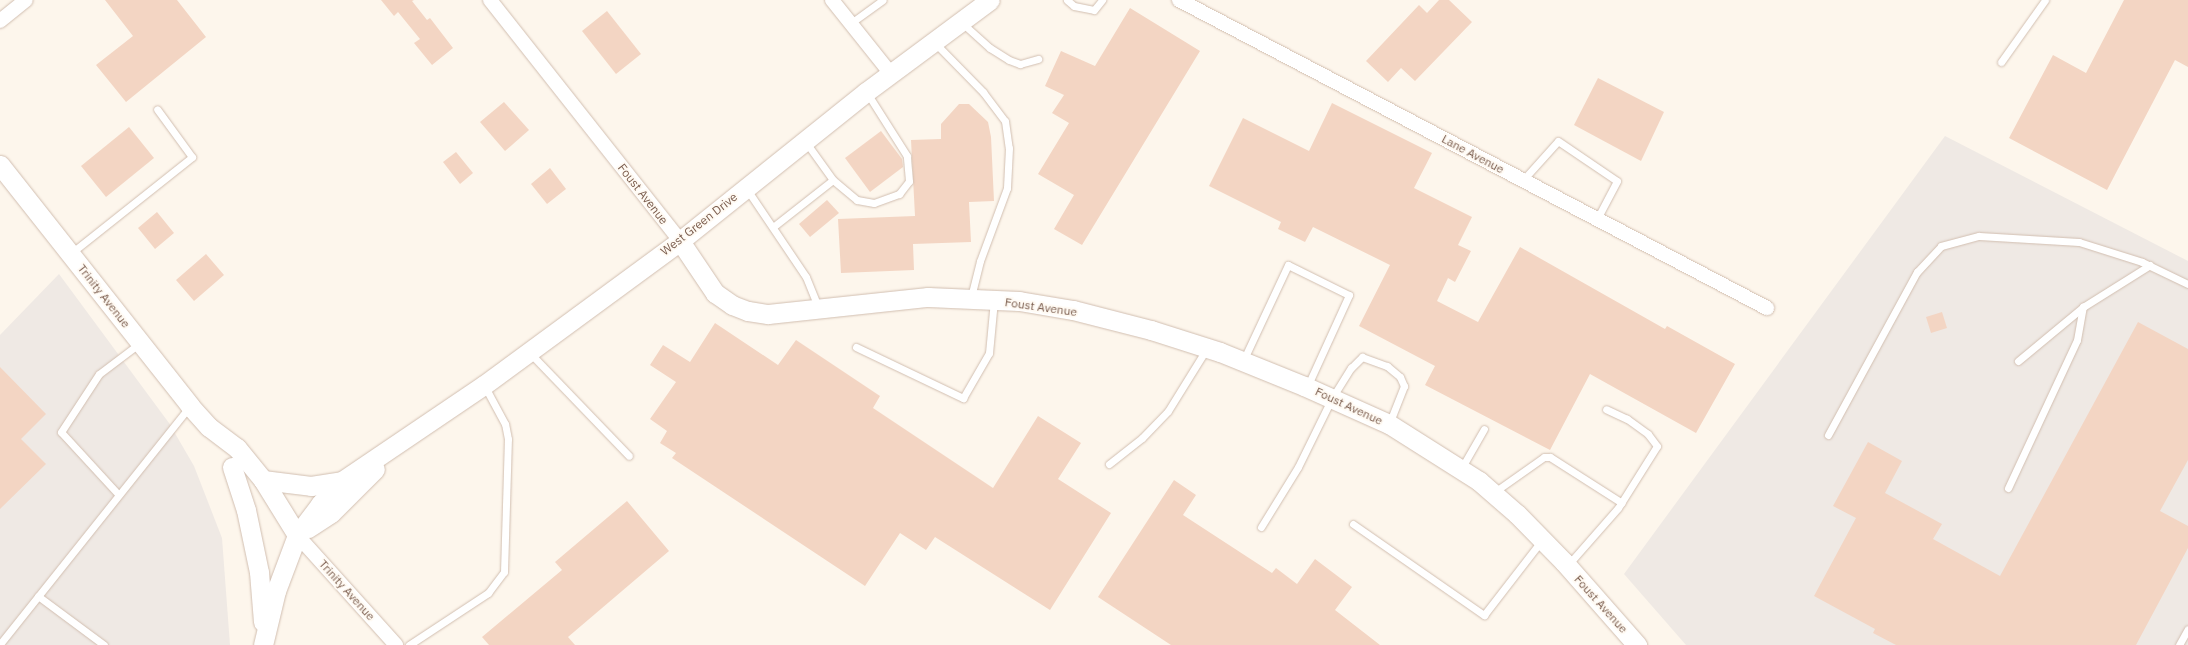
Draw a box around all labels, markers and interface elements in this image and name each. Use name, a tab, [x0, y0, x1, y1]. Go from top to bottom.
street label: Lane Avenue	[1439, 132, 1507, 176]
street label: Foust Avenue	[615, 161, 671, 227]
street label: West Green Drive	[658, 190, 740, 258]
street label: Trinity Avenue	[75, 261, 133, 331]
street label: Foust Avenue	[1004, 295, 1078, 319]
street label: Foust Avenue	[1313, 384, 1385, 428]
street label: Trinity Avenue	[316, 557, 378, 623]
street label: Foust Avenue	[1571, 572, 1631, 636]

